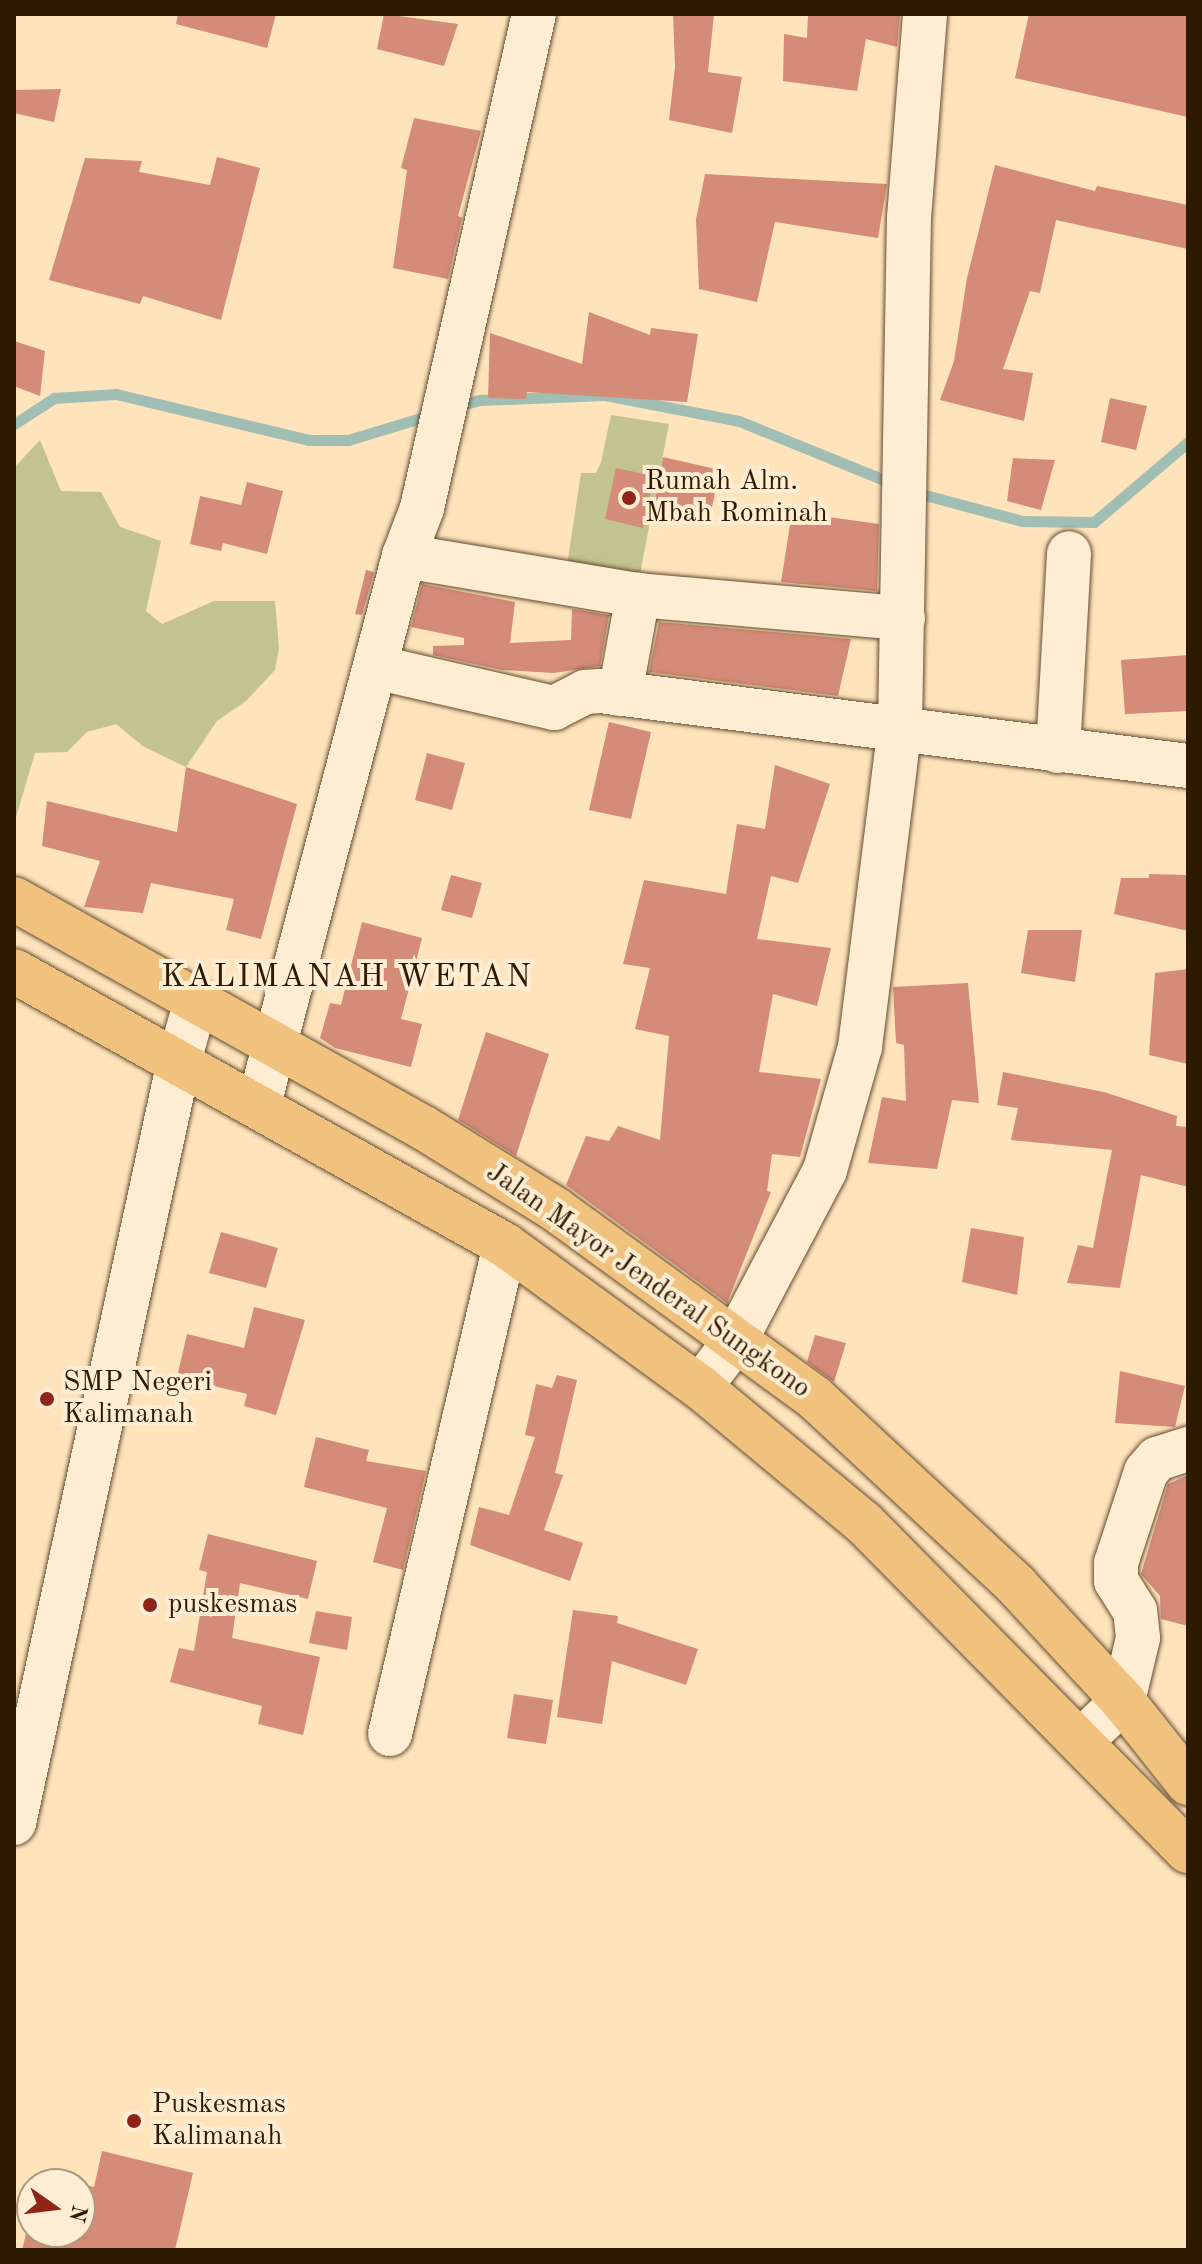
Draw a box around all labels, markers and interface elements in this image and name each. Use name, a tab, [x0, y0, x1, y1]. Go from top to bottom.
place label: Rumah Alm. Mbah Rominah	[645, 465, 828, 531]
marker: Rumah Alm. Mbah Rominah	[620, 489, 638, 507]
district label: KALIMANAH WETAN	[161, 959, 533, 997]
street label: Jalan Mayor Jenderal Sungkono	[479, 1156, 817, 1406]
place label: SMP Negeri Kalimanah	[63, 1366, 212, 1432]
marker: SMP Negeri Kalimanah	[38, 1390, 56, 1408]
place label: puskesmas	[168, 1588, 297, 1622]
marker: puskesmas	[139, 1594, 161, 1616]
place label: Puskesmas Kalimanah	[152, 2088, 286, 2154]
marker: Puskesmas Kalimanah	[123, 2110, 145, 2132]
north arrow	[16, 2168, 96, 2248]
text: N	[65, 2203, 90, 2224]

